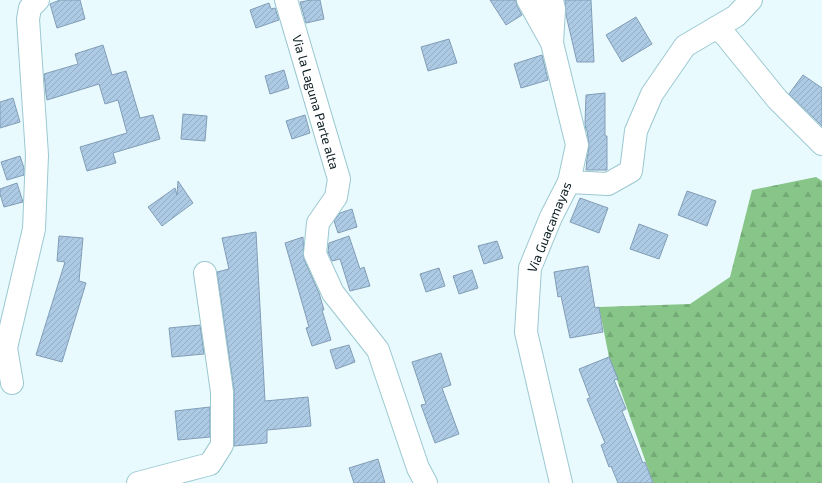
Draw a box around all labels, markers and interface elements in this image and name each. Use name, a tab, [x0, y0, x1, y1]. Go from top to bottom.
street label: Via la Laguna Parte alta	[289, 33, 343, 171]
street label: Via Guacamayas	[524, 179, 574, 275]

